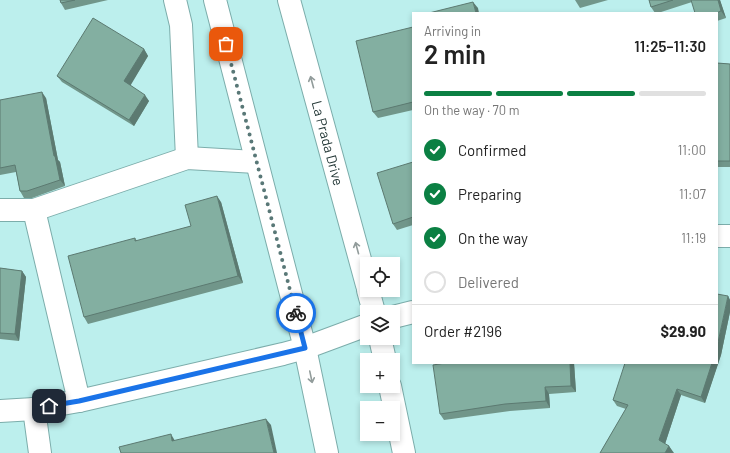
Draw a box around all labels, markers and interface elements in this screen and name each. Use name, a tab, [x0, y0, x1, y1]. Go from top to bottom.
text: Arriving in	[424, 23, 481, 39]
pin	[209, 27, 243, 61]
icon: bag	[215, 33, 237, 55]
text: 11:25–11:30	[634, 37, 706, 55]
text: 2 min	[424, 38, 486, 69]
one-way arrow	[307, 76, 315, 89]
street label: La Prada Drive	[309, 99, 347, 187]
text: On the way · 70 m	[424, 102, 519, 118]
icon: check	[424, 139, 446, 161]
text: Confirmed	[458, 141, 526, 159]
text: 11:00	[678, 142, 706, 158]
icon: check	[424, 183, 446, 205]
text: Preparing	[458, 185, 522, 203]
text: 11:07	[679, 186, 706, 202]
icon: check	[424, 227, 446, 249]
text: On the way	[458, 229, 528, 247]
text: 11:19	[681, 230, 706, 246]
one-way arrow	[353, 242, 360, 255]
map controls	[360, 257, 400, 441]
button: locate	[360, 257, 400, 297]
text: Delivered	[458, 273, 519, 291]
courier	[276, 293, 316, 333]
icon: bike	[285, 302, 307, 324]
button: layers	[360, 305, 400, 345]
text: Order #2196	[424, 322, 502, 340]
text: $29.90	[660, 322, 706, 340]
button: +	[360, 353, 400, 393]
one-way arrow	[308, 370, 316, 383]
pin	[32, 389, 66, 423]
icon: home	[38, 395, 60, 417]
button: −	[360, 401, 400, 441]

